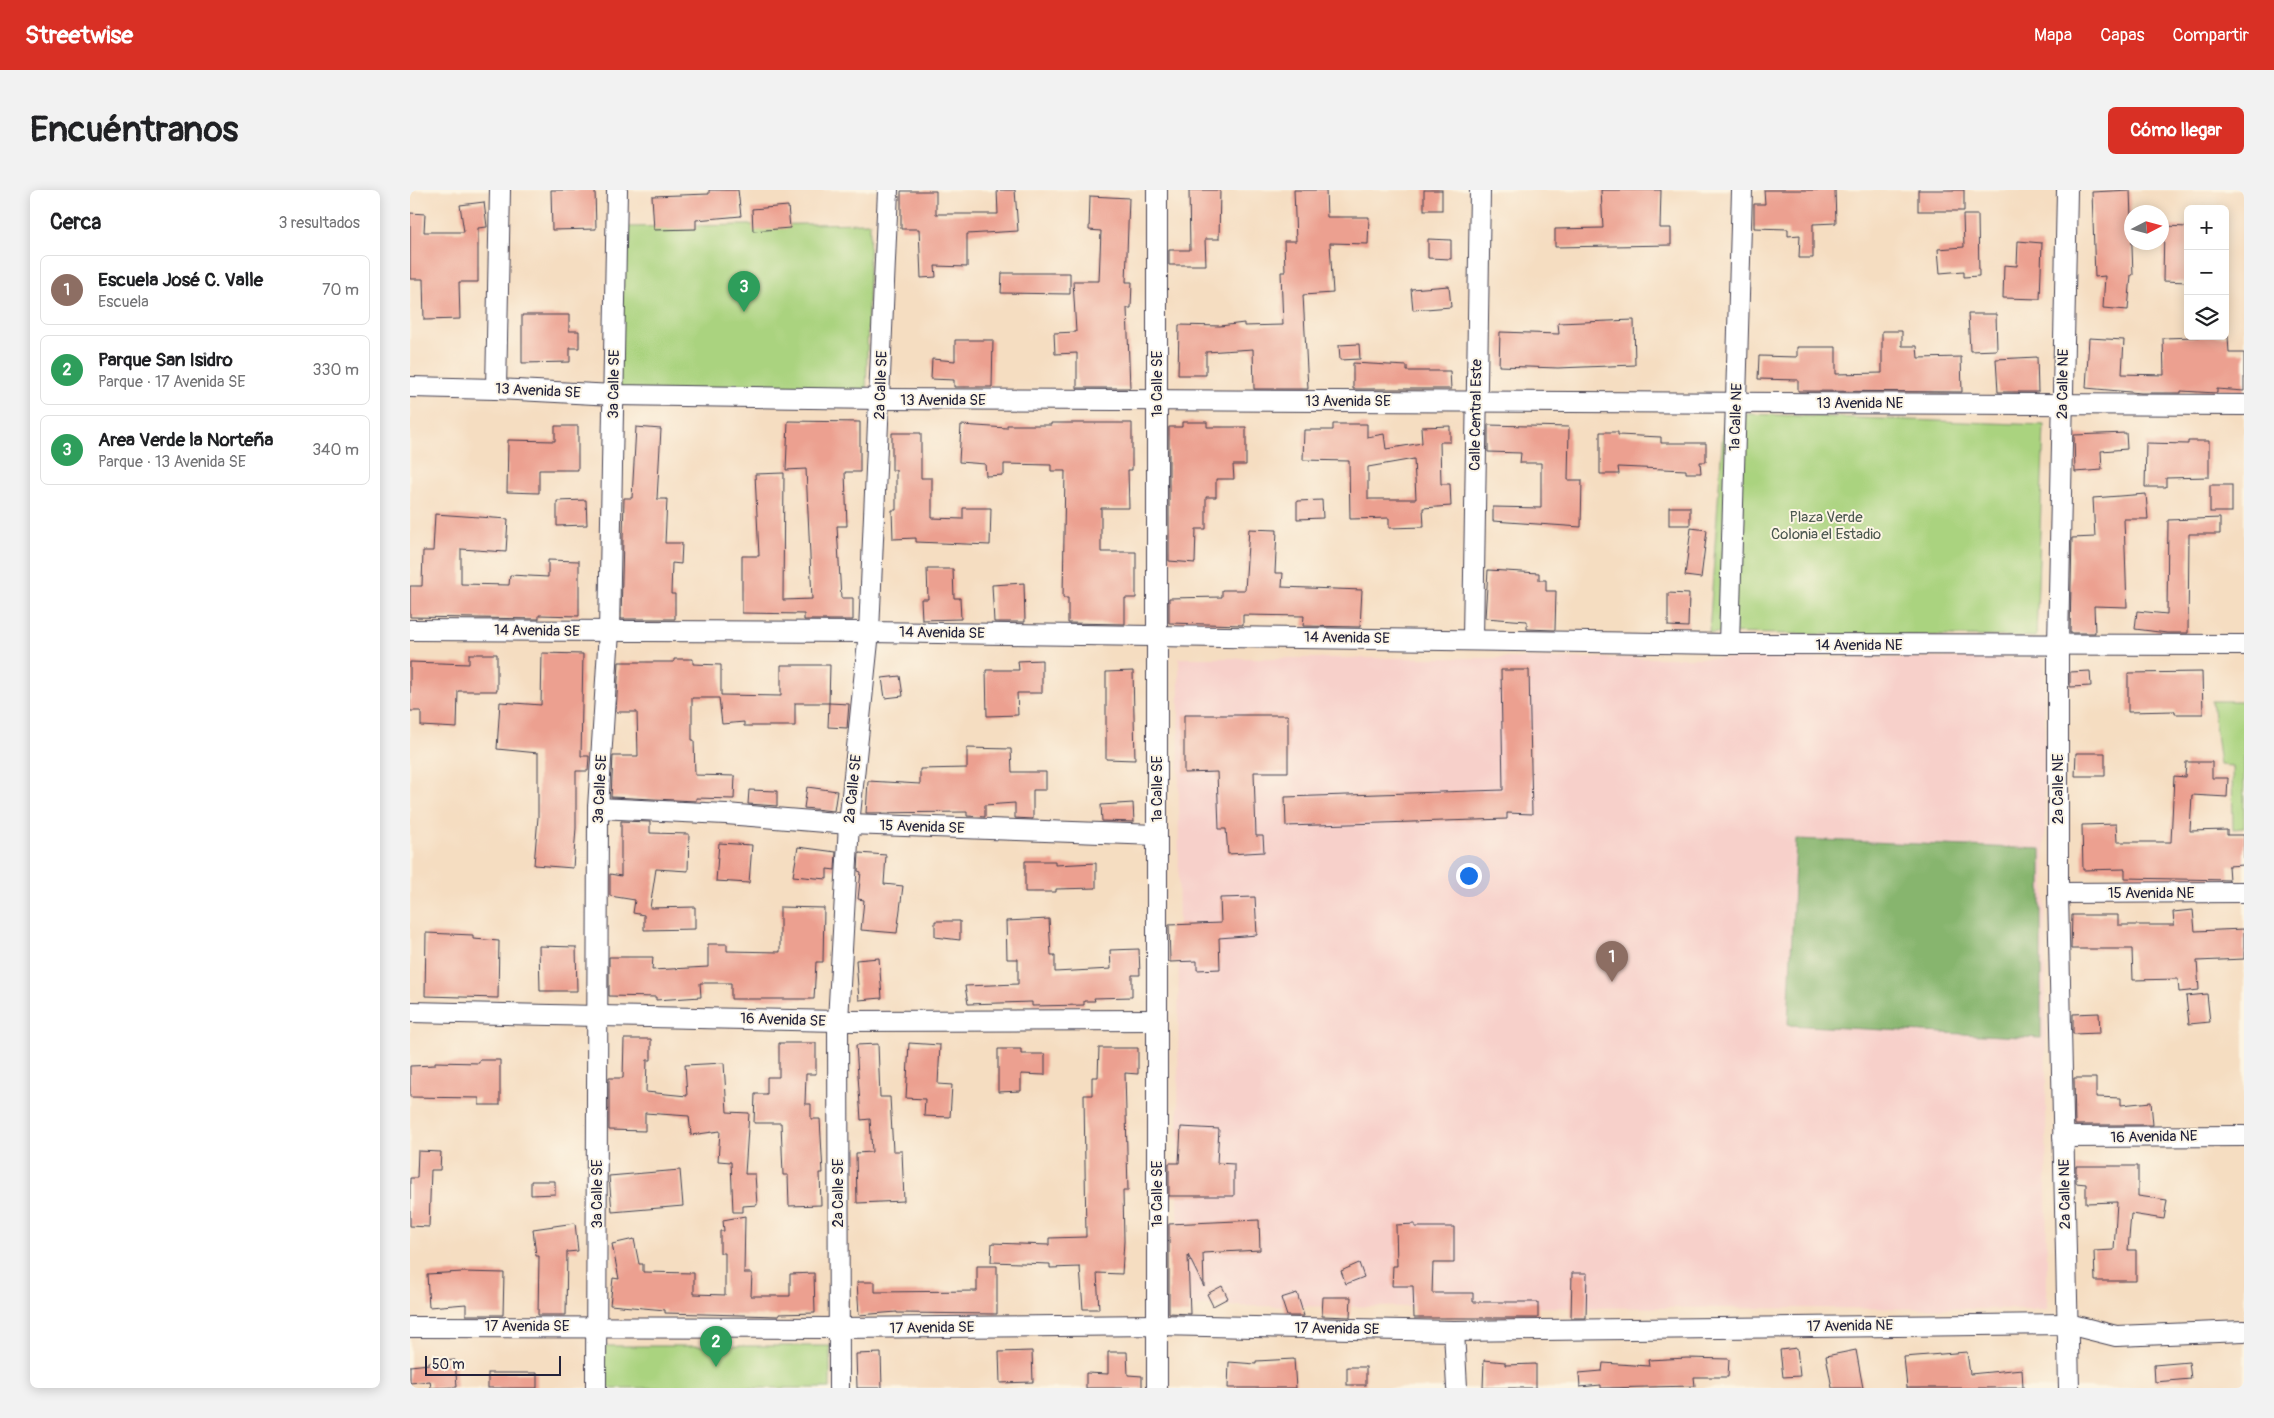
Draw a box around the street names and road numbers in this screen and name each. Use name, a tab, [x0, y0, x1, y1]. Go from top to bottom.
street label: 2a Calle NE	[2053, 348, 2073, 419]
street label: 3a Calle SE	[604, 349, 624, 419]
street label: 2a Calle SE	[870, 350, 892, 420]
street label: 1a Calle SE	[1148, 350, 1167, 417]
street label: Calle Central Este	[1466, 358, 1486, 471]
street label: 13 Avenida SE	[495, 379, 581, 403]
street label: 1a Calle NE	[1725, 382, 1747, 451]
street label: 13 Avenida SE	[900, 391, 986, 410]
street label: 13 Avenida SE	[1305, 392, 1391, 411]
street label: 13 Avenida NE	[1817, 394, 1904, 413]
street label: 14 Avenida SE	[494, 621, 580, 641]
street label: 14 Avenida SE	[899, 623, 985, 643]
street label: 14 Avenida SE	[1304, 628, 1390, 648]
street label: 14 Avenida NE	[1815, 636, 1903, 655]
street label: 2a Calle SE	[840, 753, 866, 824]
street label: 3a Calle SE	[589, 754, 611, 824]
street label: 2a Calle NE	[2049, 754, 2068, 824]
street label: 1a Calle SE	[1148, 755, 1167, 822]
street label: 15 Avenida SE	[879, 816, 965, 838]
street label: 15 Avenida NE	[2108, 884, 2194, 903]
street label: 16 Avenida SE	[740, 1009, 826, 1031]
street label: 16 Avenida NE	[2110, 1127, 2198, 1147]
street label: 2a Calle SE	[829, 1158, 848, 1228]
street label: 2a Calle NE	[2055, 1158, 2075, 1229]
street label: 3a Calle SE	[588, 1159, 607, 1229]
street label: 1a Calle SE	[1148, 1160, 1167, 1227]
street label: 17 Avenida NE	[1807, 1316, 1894, 1336]
street label: 17 Avenida SE	[484, 1317, 570, 1336]
street label: 17 Avenida SE	[889, 1318, 975, 1338]
street label: 17 Avenida SE	[1294, 1319, 1380, 1339]

